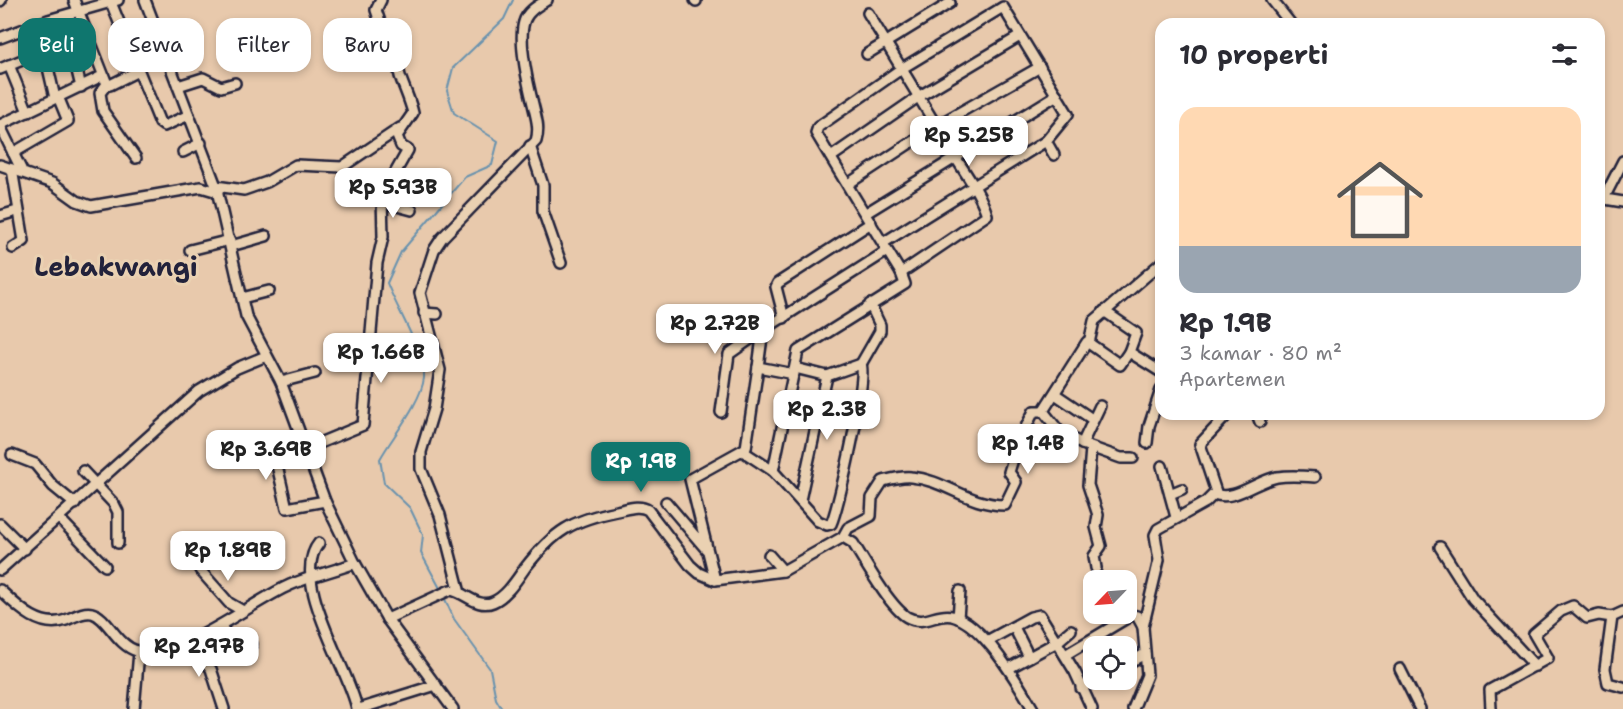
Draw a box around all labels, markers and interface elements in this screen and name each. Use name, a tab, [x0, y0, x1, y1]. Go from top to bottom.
chip: Beli	[18, 18, 96, 72]
chip: Sewa	[108, 18, 204, 72]
chip: Filter	[216, 18, 311, 72]
chip: Baru	[323, 18, 412, 72]
text: 10 properti	[1179, 37, 1328, 72]
icon: filters	[1548, 38, 1581, 71]
pin: Rp 5.25B	[907, 116, 1031, 167]
text: Rp 5.25B	[924, 122, 1014, 148]
icon: home	[1326, 146, 1434, 254]
pin: Rp 5.93B	[331, 168, 455, 219]
text: Rp 5.93B	[349, 174, 437, 200]
district label: Lebakwangi	[34, 249, 198, 284]
pin: Rp 2.72B	[653, 304, 777, 355]
text: Rp 1.9B	[1179, 305, 1272, 340]
text: Rp 2.72B	[670, 310, 760, 336]
pin: Rp 1.66B	[319, 333, 443, 384]
text: Rp 1.66B	[337, 339, 425, 365]
text: 3 kamar · 80 m²	[1179, 340, 1342, 366]
text: Apartemen	[1179, 366, 1286, 392]
pin: Rp 2.3B	[772, 390, 882, 441]
text: Rp 2.3B	[787, 396, 867, 422]
pin: Rp 1.4B	[973, 424, 1083, 475]
pin: Rp 3.69B	[204, 430, 328, 481]
text: Rp 1.4B	[992, 430, 1064, 456]
text: Rp 3.69B	[220, 436, 312, 462]
pin: Rp 1.9B	[586, 442, 696, 493]
text: Rp 1.9B	[605, 448, 677, 474]
pin: Rp 1.89B	[166, 531, 290, 582]
text: Rp 1.89B	[184, 537, 272, 563]
north arrow	[1083, 570, 1137, 624]
map controls	[1083, 570, 1137, 690]
pin: Rp 2.97B	[137, 627, 261, 678]
text: Rp 2.97B	[154, 633, 244, 659]
button: locate	[1083, 636, 1137, 690]

